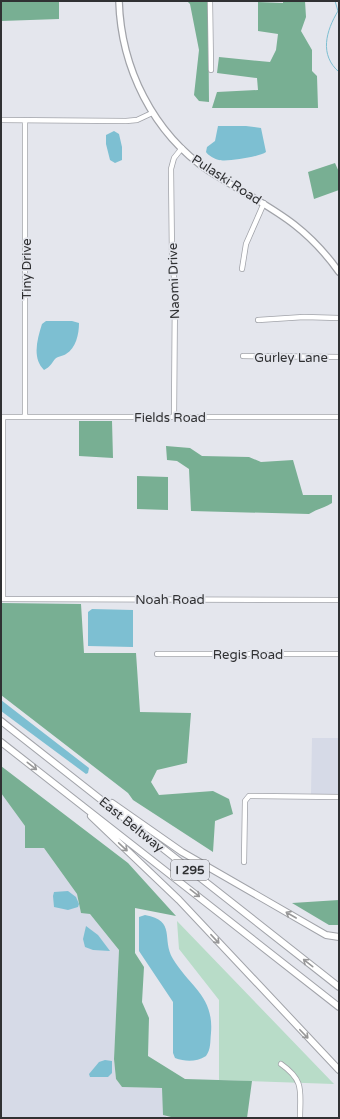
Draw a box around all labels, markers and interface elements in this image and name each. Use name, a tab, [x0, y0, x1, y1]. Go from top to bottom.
street label: Pulaski Road	[189, 151, 264, 208]
street label: Tiny Drive	[19, 238, 35, 300]
street label: Naomi Drive	[165, 243, 183, 319]
street label: Gurley Lane	[254, 350, 328, 366]
street label: Fields Road	[134, 410, 206, 426]
street label: Noah Road	[135, 592, 205, 608]
street label: Regis Road	[213, 647, 283, 663]
one-way arrow	[26, 761, 37, 770]
street label: East Beltway	[96, 794, 167, 856]
one-way arrow	[118, 842, 128, 851]
road number: I 295	[171, 860, 209, 880]
one-way arrow	[189, 889, 200, 897]
one-way arrow	[286, 910, 298, 918]
one-way arrow	[211, 934, 220, 944]
one-way arrow	[303, 959, 314, 967]
one-way arrow	[300, 1029, 309, 1039]

